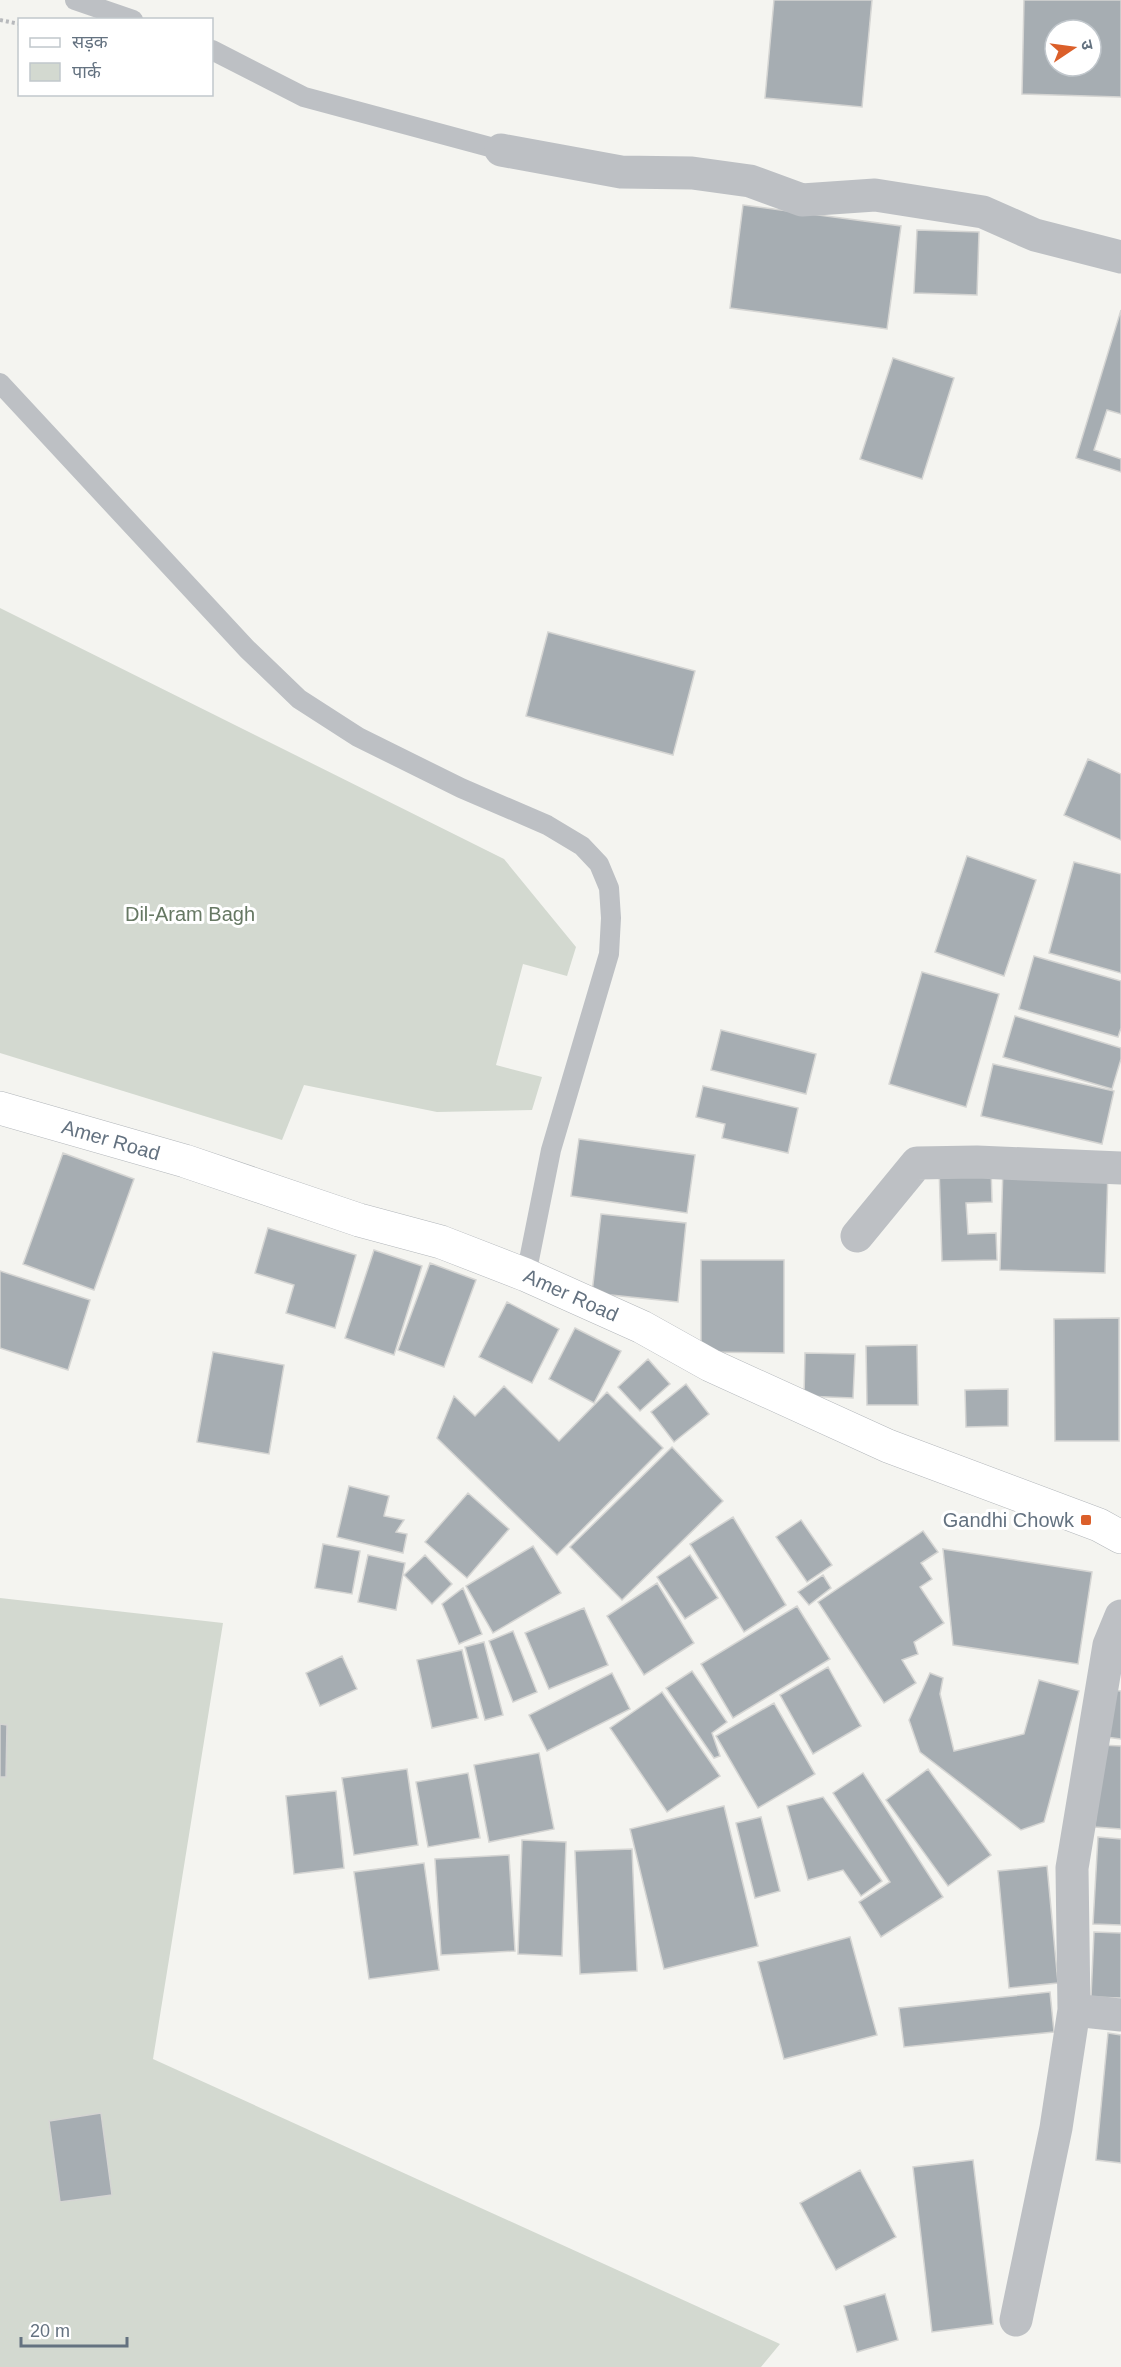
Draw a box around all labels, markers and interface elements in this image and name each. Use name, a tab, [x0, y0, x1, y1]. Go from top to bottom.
legend	[18, 18, 213, 96]
north arrow	[1043, 18, 1103, 78]
text: सड़क	[72, 32, 109, 52]
text: उ	[1078, 38, 1097, 52]
text: पार्क	[72, 61, 102, 82]
park label: Dil-Aram Bagh	[125, 903, 255, 925]
street label: Amer Road	[59, 1115, 163, 1165]
street label: Amer Road	[520, 1264, 622, 1326]
place label: Gandhi Chowk	[943, 1509, 1075, 1531]
marker: Gandhi Chowk	[1079, 1513, 1093, 1527]
scale bar	[21, 2310, 128, 2348]
text: 20 m	[30, 2321, 70, 2341]

